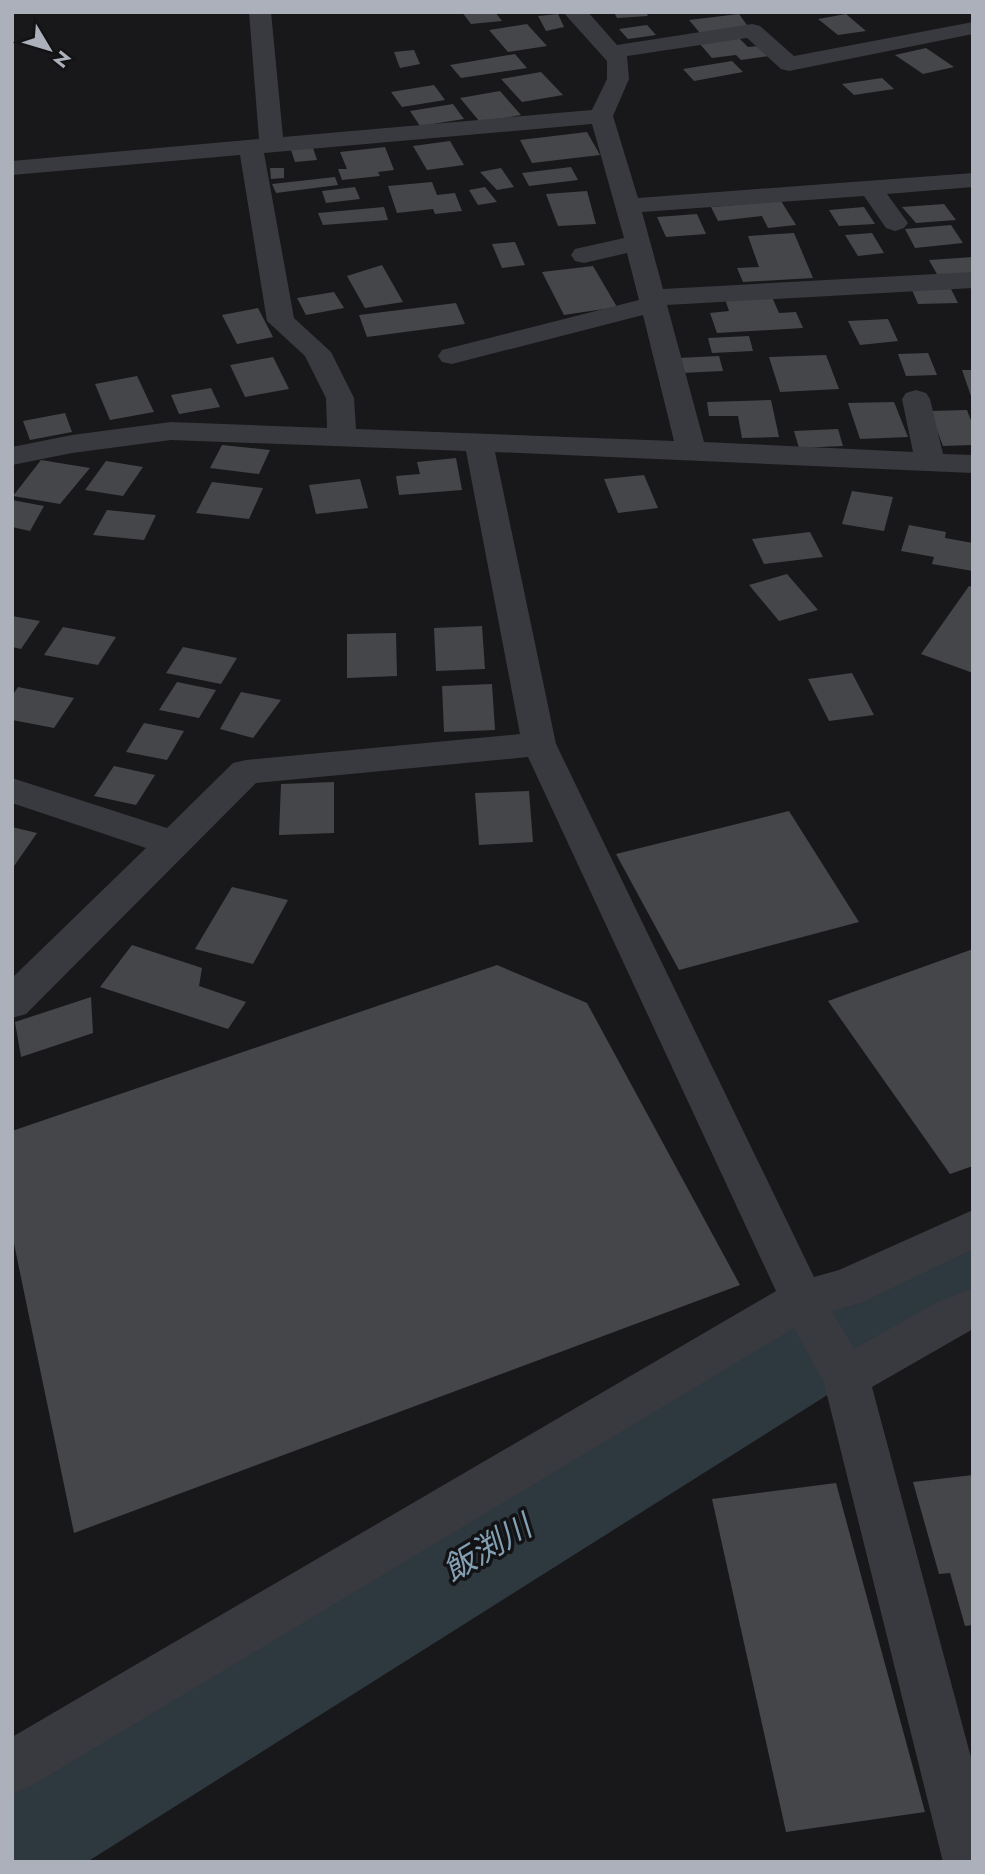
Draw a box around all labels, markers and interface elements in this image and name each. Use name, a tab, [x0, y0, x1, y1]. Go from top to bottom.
north arrow	[14, 14, 84, 84]
text: N	[47, 45, 77, 73]
water label: 飯渕川	[434, 1502, 543, 1592]

